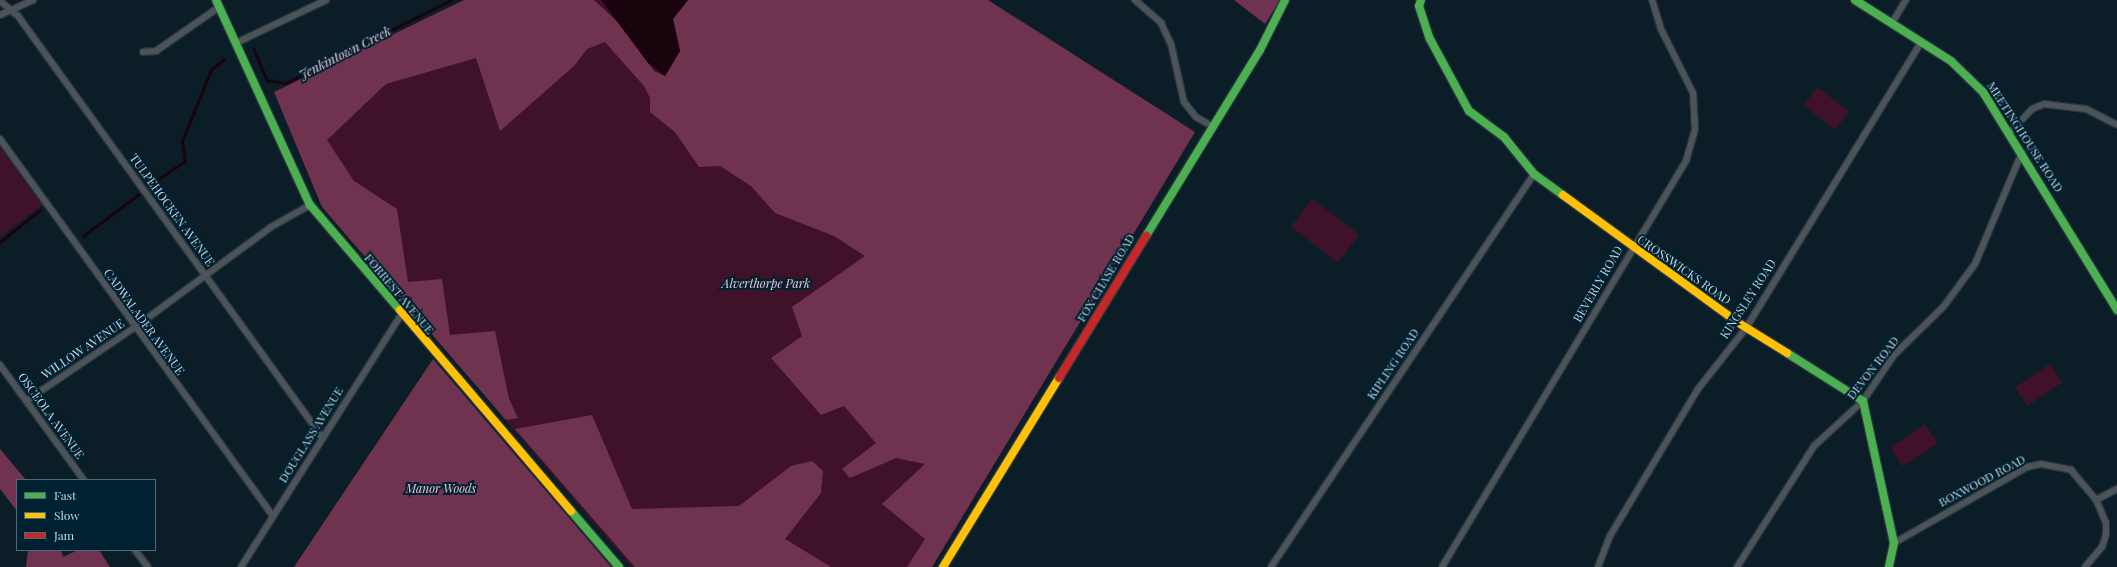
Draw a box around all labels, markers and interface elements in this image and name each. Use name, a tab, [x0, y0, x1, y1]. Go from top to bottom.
water label: Jenkintown Creek	[296, 23, 394, 83]
street label: MEETINGHOUSE ROAD	[1984, 79, 2066, 195]
street label: TULPEHOCKEN AVENUE	[126, 151, 218, 269]
street label: FOX CHASE ROAD	[1074, 231, 1138, 325]
street label: CROSSWICKS ROAD	[1635, 232, 1733, 308]
street label: BEVERLY ROAD	[1570, 243, 1626, 325]
street label: FORREST AVENUE	[361, 251, 437, 337]
street label: KINGSLEY ROAD	[1717, 256, 1779, 342]
street label: CADWALADER AVENUE	[100, 266, 188, 378]
park label: Alverthorpe Park	[722, 277, 810, 291]
street label: WILLOW AVENUE	[39, 316, 127, 382]
street label: KIPLING ROAD	[1364, 326, 1422, 402]
street label: DEVON ROAD	[1844, 334, 1902, 402]
street label: OSCEOLA AVENUE	[15, 370, 87, 462]
street label: DOUGLASS AVENUE	[276, 384, 346, 486]
street label: BOXWOOD ROAD	[1936, 452, 2028, 510]
legend	[16, 479, 156, 551]
park label: Manor Woods	[406, 482, 476, 496]
text: Fast	[54, 487, 76, 503]
text: Slow	[54, 507, 80, 523]
text: Jam	[54, 527, 74, 543]

